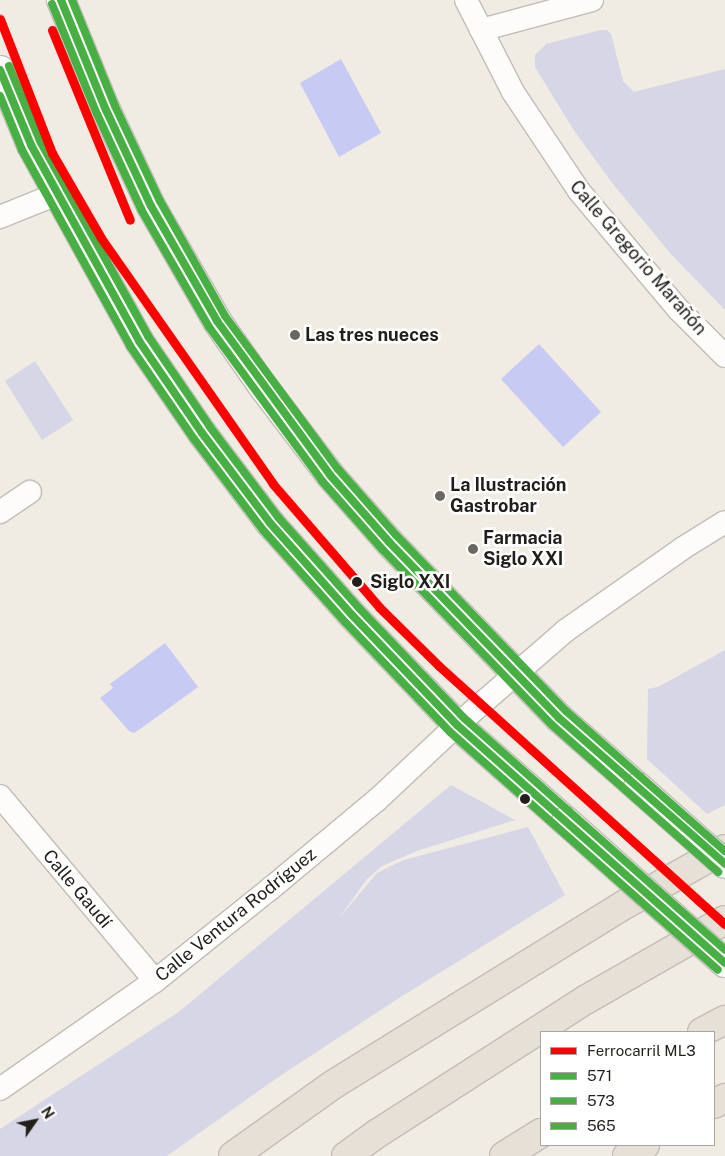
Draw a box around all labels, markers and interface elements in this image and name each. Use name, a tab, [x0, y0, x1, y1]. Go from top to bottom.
street label: Calle Gregorio Marañón	[565, 176, 711, 340]
place label: Las tres nueces	[305, 324, 439, 346]
marker: Las tres nueces	[289, 329, 301, 341]
place label: La Ilustración Gastrobar	[450, 475, 567, 518]
marker: La Ilustración Gastrobar	[434, 490, 446, 502]
place label: Farmacia Siglo XXI	[483, 528, 563, 570]
marker: Farmacia Siglo XXI	[467, 543, 479, 555]
place label: Siglo XXI	[370, 571, 450, 593]
marker: Siglo XXI	[348, 573, 366, 591]
unlabelled marker	[520, 794, 530, 804]
street label: Calle Ventura Rodríguez	[151, 843, 321, 987]
street label: Calle Gaudí	[38, 845, 116, 933]
legend	[540, 1031, 715, 1146]
text: Ferrocarril ML3	[587, 1042, 696, 1059]
text: 571	[587, 1067, 612, 1084]
text: 573	[587, 1092, 615, 1109]
north arrow	[10, 1096, 60, 1146]
text: N	[38, 1104, 57, 1122]
text: 565	[587, 1117, 616, 1134]

